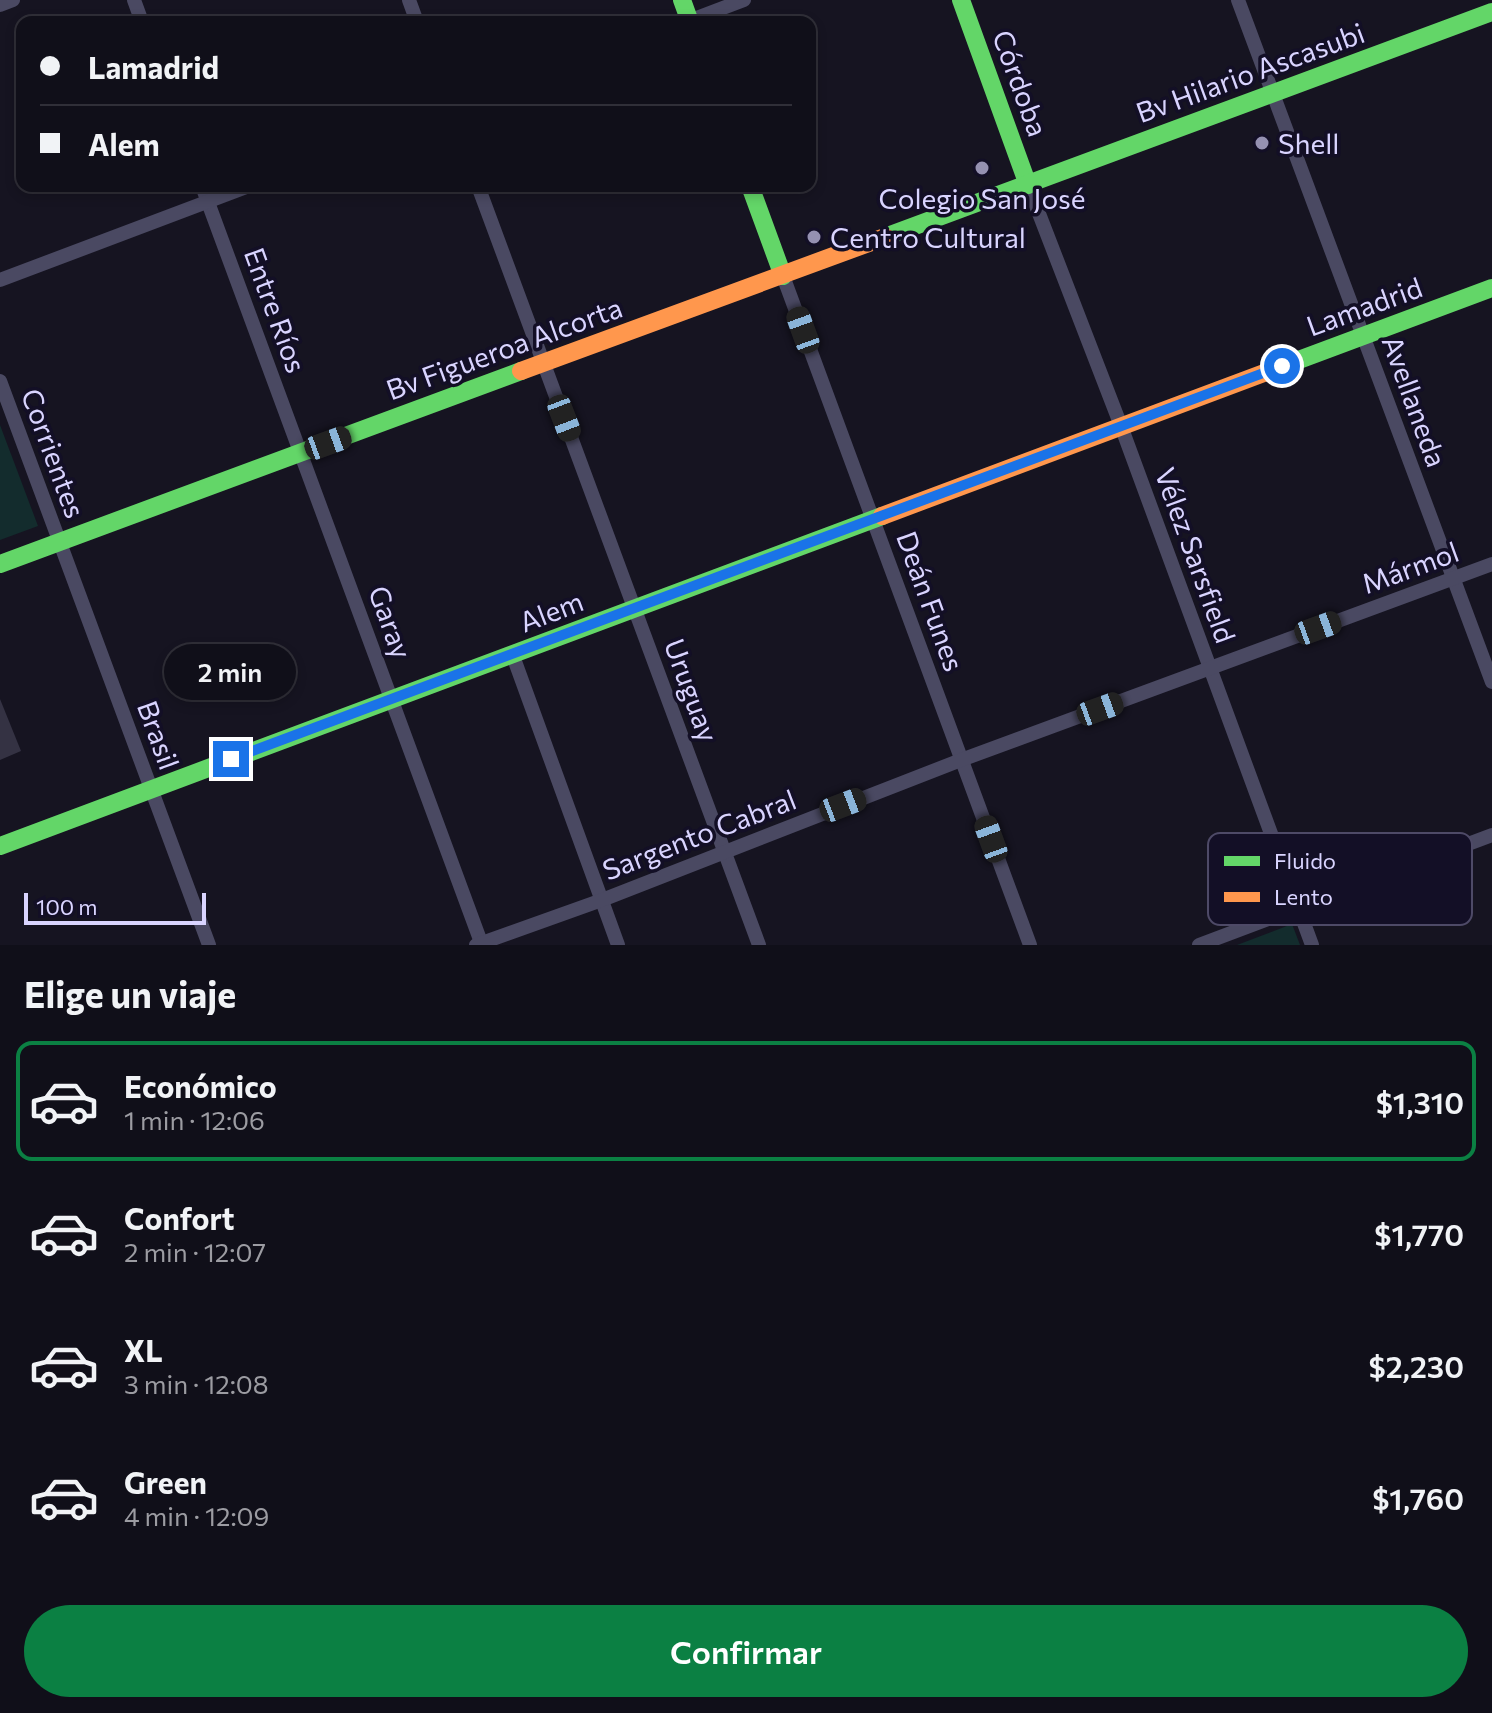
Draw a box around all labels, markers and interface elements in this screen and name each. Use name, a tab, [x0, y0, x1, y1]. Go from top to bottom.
street label: Bv Hilario Ascasubi	[1131, 15, 1369, 129]
street label: Córdoba	[986, 25, 1056, 141]
text: Lamadrid	[88, 48, 219, 85]
text: Alem	[88, 125, 160, 162]
place label: Shell	[1278, 126, 1339, 160]
marker: Shell	[1253, 134, 1271, 152]
marker: Colegio San José	[973, 159, 991, 177]
place label: Colegio San José	[879, 181, 1085, 215]
place label: Centro Cultural	[830, 220, 1026, 254]
marker: Centro Cultural	[805, 228, 823, 246]
street label: Entre Ríos	[238, 243, 314, 377]
street label: Lamadrid	[1302, 269, 1426, 343]
street label: Bv Figueroa Alcorta	[382, 290, 626, 406]
car	[784, 303, 822, 357]
street label: Avellaneda	[1376, 331, 1454, 471]
route start	[1264, 348, 1300, 384]
street label: Corrientes	[15, 384, 93, 522]
car	[544, 391, 584, 445]
car	[301, 424, 355, 462]
street label: Vélez Sarsfield	[1149, 463, 1243, 647]
street label: Deán Funes	[890, 527, 972, 675]
street label: Mármol	[1357, 534, 1463, 600]
street label: Garay	[362, 581, 420, 663]
street label: Alem	[514, 583, 588, 639]
car	[1291, 609, 1345, 647]
street label: Uruguay	[658, 634, 726, 746]
callout: 2 min	[165, 643, 297, 699]
text: 2 min	[198, 656, 262, 687]
car	[1073, 690, 1127, 728]
street label: Brasil	[131, 696, 187, 774]
route end	[213, 741, 249, 777]
street label: Sargento Cabral	[598, 782, 800, 886]
car	[816, 785, 870, 825]
car	[972, 812, 1010, 866]
legend	[1208, 833, 1472, 925]
text: Fluido	[1274, 847, 1336, 874]
text: Lento	[1274, 883, 1333, 910]
scale bar	[24, 889, 206, 925]
text: 100 m	[36, 893, 98, 920]
text: Elige un viaje	[24, 971, 236, 1015]
icon: car	[28, 1065, 100, 1137]
text: Económico	[124, 1067, 277, 1104]
text: $1,310	[1376, 1083, 1464, 1120]
text: 1 min · 12:06	[124, 1104, 265, 1135]
icon: car	[28, 1197, 100, 1269]
text: Confort	[124, 1199, 235, 1236]
text: $1,770	[1374, 1215, 1464, 1252]
text: 2 min · 12:07	[124, 1236, 266, 1267]
icon: car	[28, 1329, 100, 1401]
text: XL	[124, 1331, 163, 1368]
text: $2,230	[1369, 1347, 1464, 1384]
text: 3 min · 12:08	[124, 1368, 269, 1399]
icon: car	[28, 1461, 100, 1533]
text: Green	[124, 1463, 207, 1500]
text: $1,760	[1372, 1479, 1464, 1516]
text: 4 min · 12:09	[124, 1500, 269, 1531]
button: Confirmar	[24, 1605, 1468, 1697]

